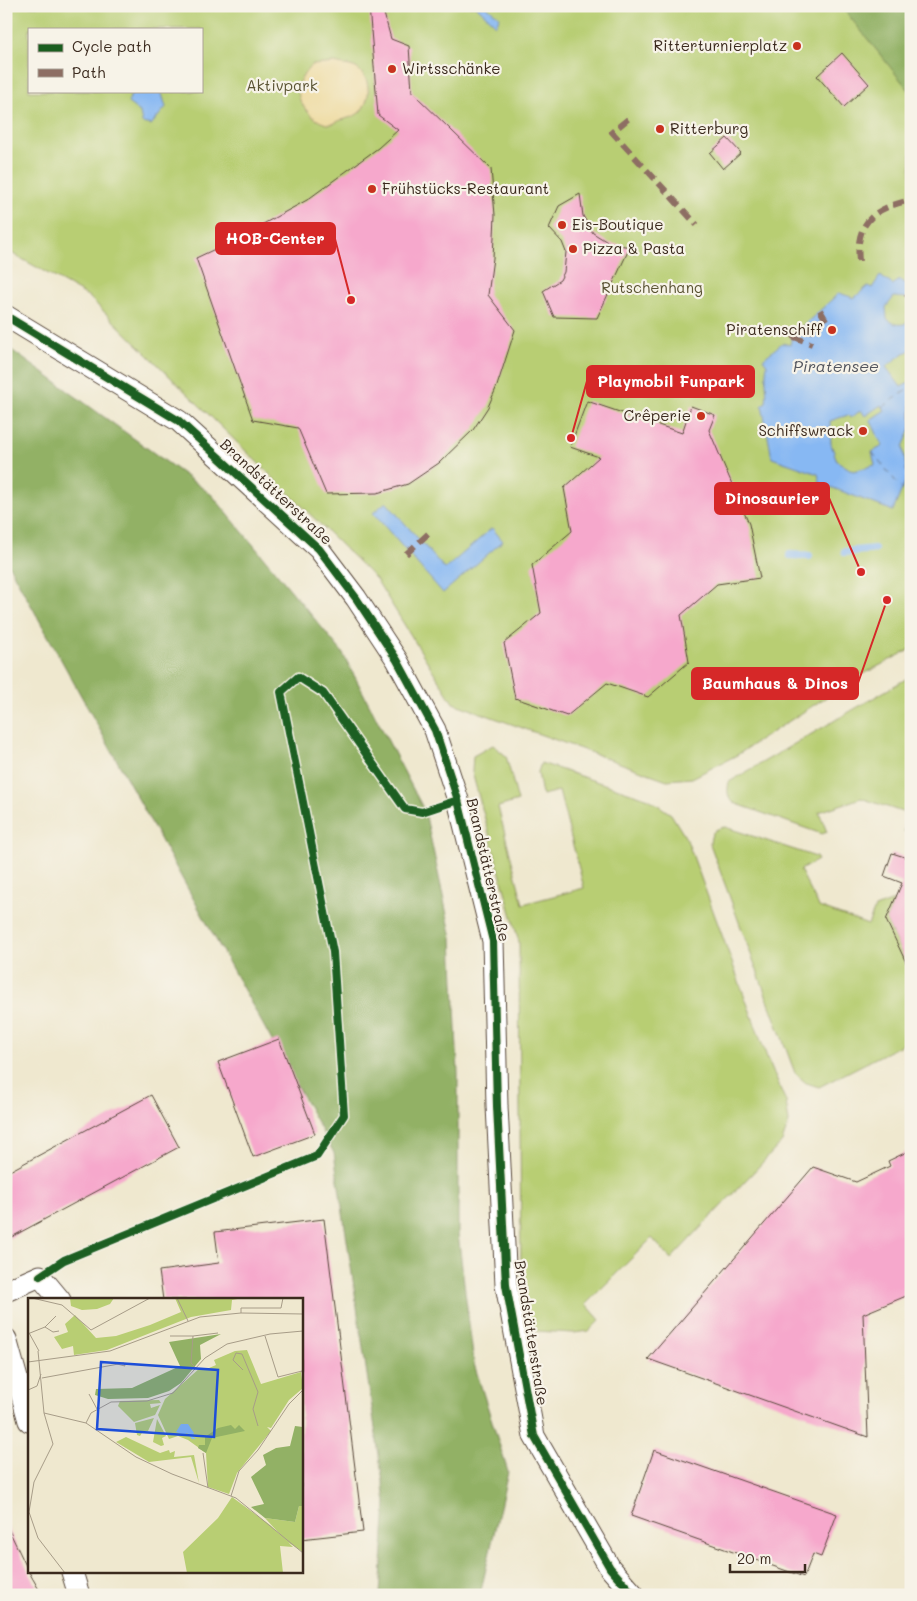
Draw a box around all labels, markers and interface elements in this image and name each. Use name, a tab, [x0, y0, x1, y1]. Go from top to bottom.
legend	[28, 28, 202, 92]
place label: Ritterturnierplatz	[653, 35, 787, 55]
text: Cycle path	[72, 36, 151, 56]
marker: Ritterturnierplatz	[791, 40, 803, 52]
place label: Wirtsschänke	[402, 58, 501, 78]
text: Path	[72, 62, 106, 82]
marker: Wirtsschänke	[386, 63, 398, 75]
park label: Aktivpark	[246, 75, 318, 95]
place label: Ritterburg	[670, 118, 749, 138]
marker: Ritterburg	[654, 123, 666, 135]
place label: Frühstücks-Restaurant	[382, 178, 549, 198]
marker: Frühstücks-Restaurant	[366, 183, 378, 195]
place label: Eis-Boutique	[572, 214, 664, 234]
marker: Eis-Boutique	[556, 219, 568, 231]
callout: HOB-Center	[216, 223, 335, 254]
text: HOB-Center	[226, 227, 324, 248]
place label: Pizza & Pasta	[583, 238, 685, 258]
marker: Pizza & Pasta	[567, 243, 579, 255]
park label: Rutschenhang	[601, 277, 703, 297]
place label: Piratenschiff	[726, 319, 823, 339]
marker: Piratenschiff	[826, 324, 838, 336]
water label: Piratensee	[793, 355, 879, 376]
callout: Playmobil Funpark	[587, 366, 754, 397]
text: Playmobil Funpark	[597, 370, 745, 391]
place label: Crêperie	[624, 405, 691, 425]
marker: Crêperie	[695, 410, 707, 422]
place label: Schiffswrack	[758, 420, 853, 440]
marker: Schiffswrack	[857, 425, 869, 437]
street label: Brandstätterstraße	[216, 434, 337, 549]
callout: Dinosaurier	[715, 483, 829, 514]
text: Dinosaurier	[725, 487, 819, 508]
callout: Baumhaus & Dinos	[692, 668, 858, 699]
text: Baumhaus & Dinos	[702, 672, 848, 693]
street label: Brandstätterstraße	[463, 796, 515, 944]
street label: Brandstätterstraße	[511, 1259, 553, 1407]
inset map	[28, 1298, 302, 1574]
scale bar	[730, 1541, 804, 1573]
text: 20 m	[737, 1548, 771, 1568]

